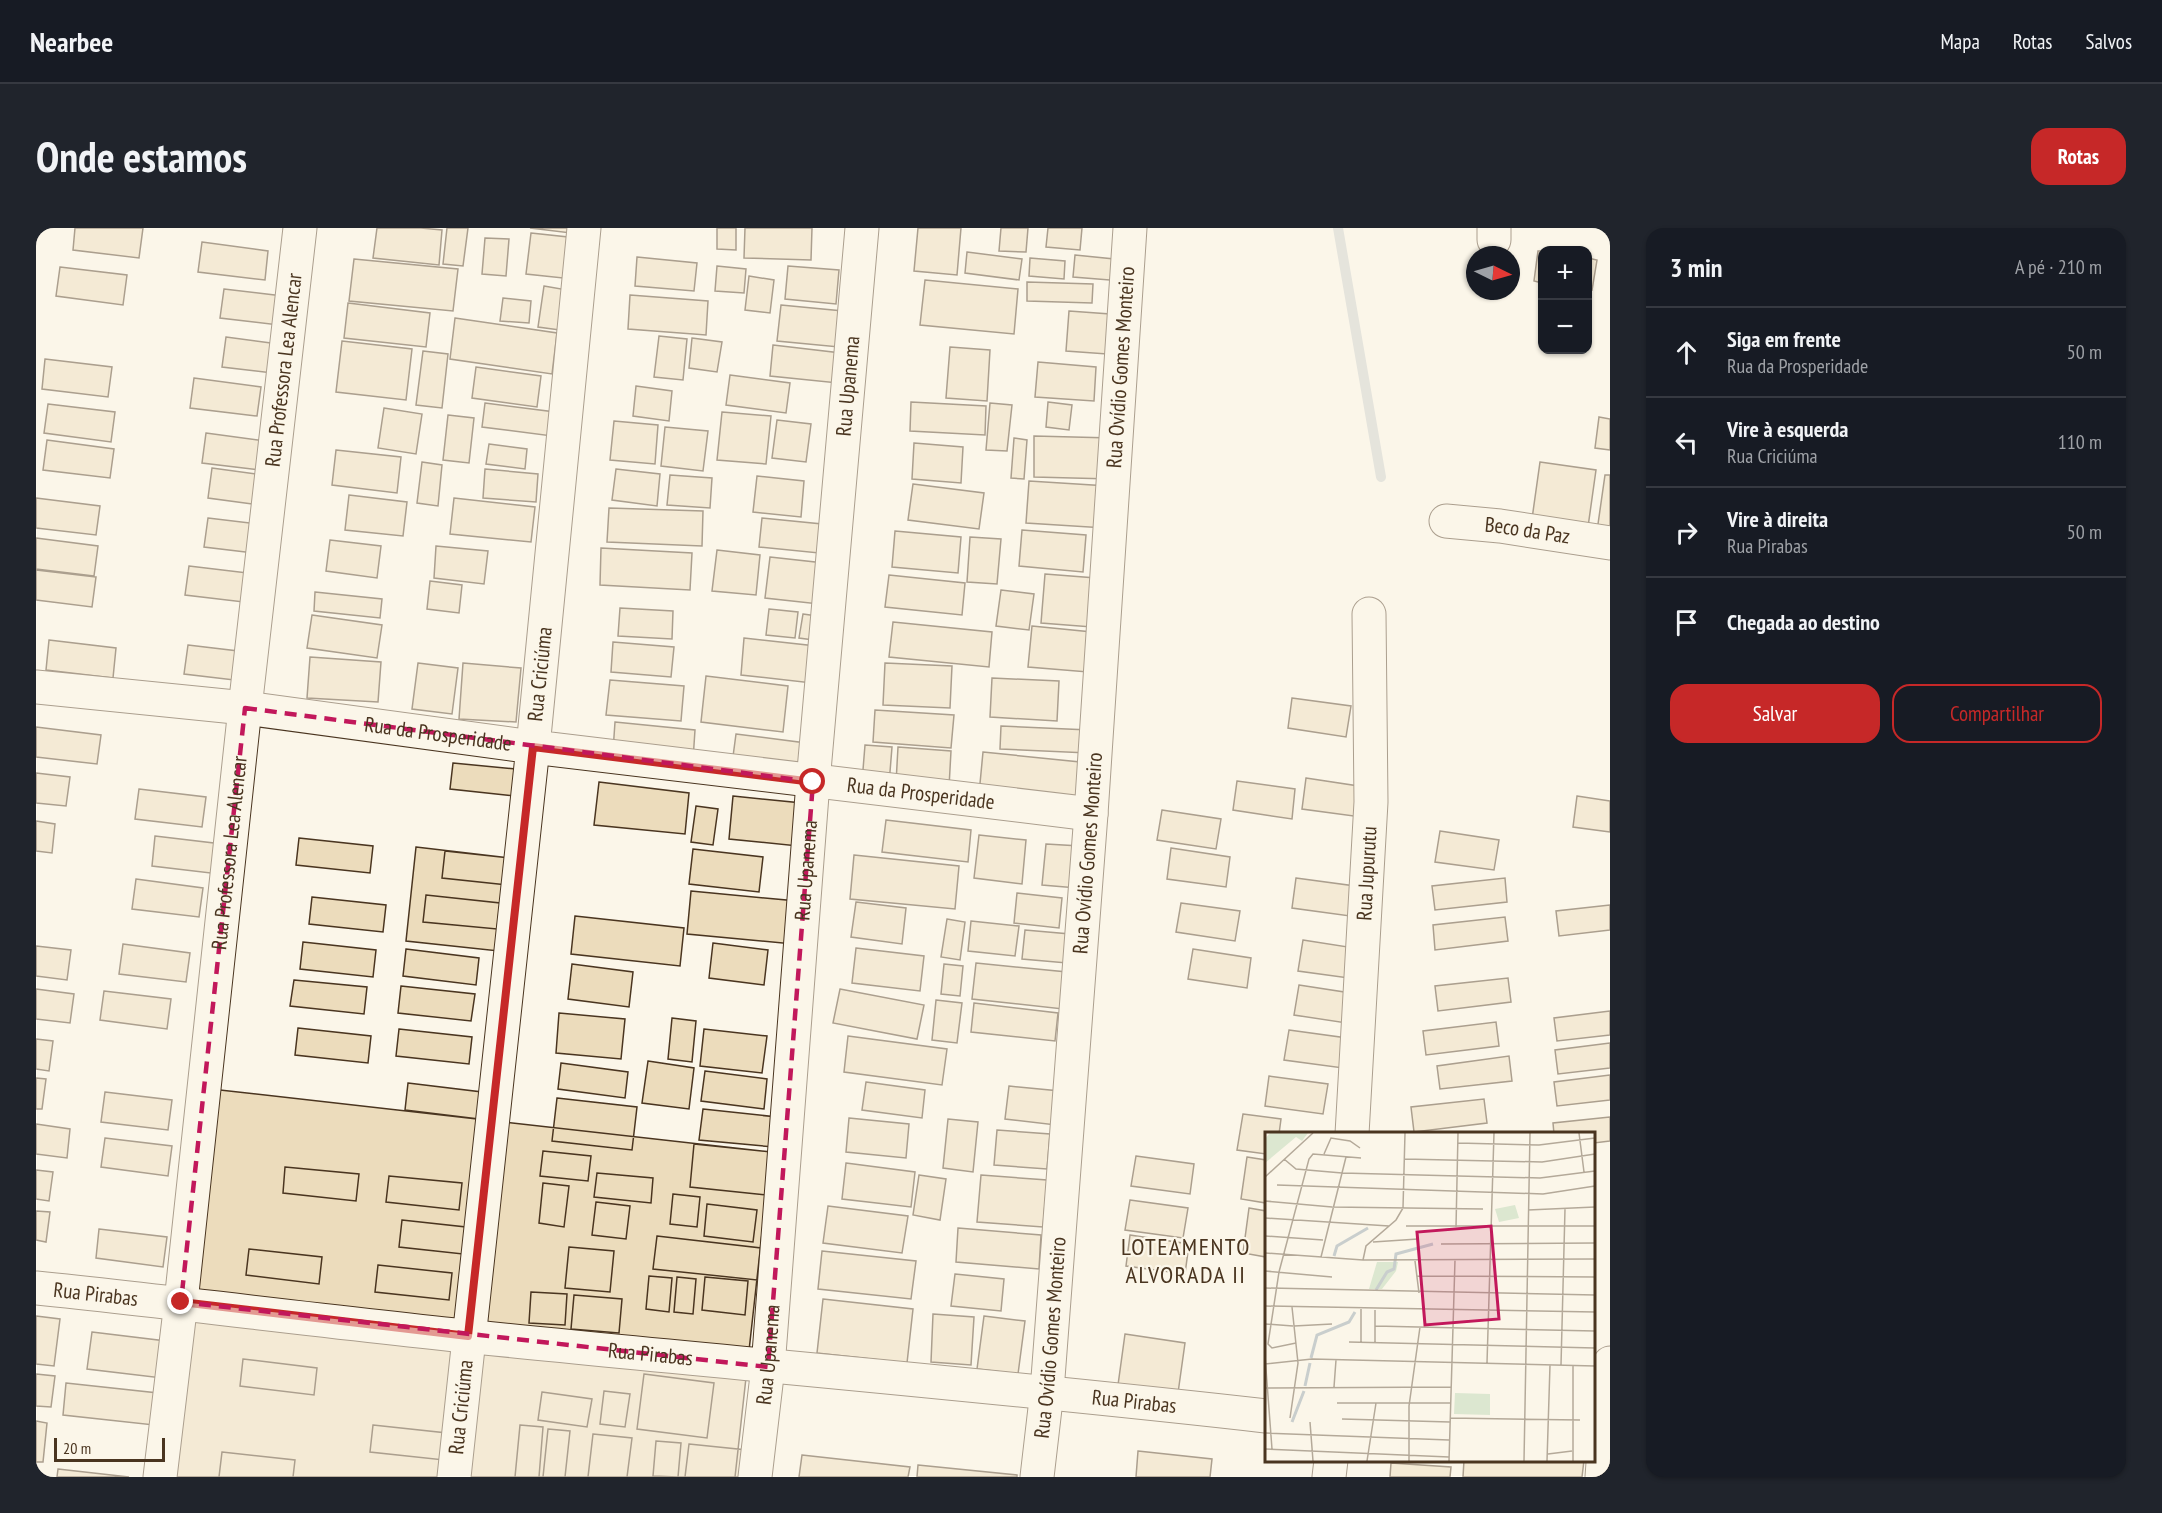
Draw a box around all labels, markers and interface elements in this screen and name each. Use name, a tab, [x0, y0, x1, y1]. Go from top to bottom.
text: Nearbee	[30, 23, 113, 60]
text: Mapa	[1940, 28, 1980, 55]
text: Rotas	[2013, 28, 2052, 55]
text: Salvos	[2085, 28, 2132, 55]
button: Rotas	[2031, 128, 2126, 185]
text: Onde estamos	[36, 129, 247, 184]
north arrow	[1466, 246, 1520, 300]
map controls	[1538, 246, 1592, 354]
button: +	[1538, 246, 1592, 300]
text: 3 min	[1670, 251, 1723, 284]
text: A pé · 210 m	[2015, 254, 2102, 280]
street label: Rua Ovídio Gomes Monteiro	[1100, 266, 1140, 469]
street label: Rua Professora Lea Alencar	[259, 271, 308, 468]
button: −	[1538, 300, 1592, 354]
text: Siga em frente	[1727, 325, 1841, 353]
street label: Rua Upanema	[830, 335, 865, 437]
icon: ahead	[1670, 336, 1703, 369]
text: 50 m	[2067, 339, 2102, 365]
text: Rua da Prosperidade	[1727, 353, 1868, 379]
text: Vire à esquerda	[1727, 415, 1848, 443]
icon: left	[1670, 426, 1703, 459]
text: 110 m	[2058, 429, 2102, 455]
text: Rua Criciúma	[1727, 443, 1817, 469]
text: Vire à direita	[1727, 505, 1828, 533]
street label: Beco da Paz	[1484, 511, 1572, 550]
icon: right	[1670, 516, 1703, 549]
text: 50 m	[2067, 519, 2102, 545]
text: Rua Pirabas	[1727, 533, 1808, 559]
icon: arrive	[1670, 606, 1703, 639]
text: Chegada ao destino	[1727, 608, 1880, 636]
street label: Rua Criciúma	[521, 625, 558, 723]
button: Salvar	[1670, 684, 1880, 743]
button: Compartilhar	[1892, 684, 2102, 743]
street label: Rua da Prosperidade	[363, 710, 514, 757]
street label: Rua Ovídio Gomes Monteiro	[1066, 751, 1108, 955]
street label: Rua Professora Lea Alencar	[205, 754, 253, 951]
route start	[799, 768, 825, 794]
street label: Rua da Prosperidade	[846, 771, 996, 815]
street label: Rua Upanema	[788, 819, 823, 921]
street label: Rua Jupurutu	[1350, 826, 1383, 921]
inset map	[1265, 1132, 1595, 1462]
district label: LOTEAMENTO ALVORADA II	[1121, 1231, 1251, 1290]
street label: Rua Ovídio Gomes Monteiro	[1028, 1236, 1072, 1440]
street label: Rua Pirabas	[52, 1276, 139, 1312]
route end	[167, 1288, 193, 1314]
street label: Rua Upanema	[750, 1304, 786, 1406]
street label: Rua Pirabas	[607, 1336, 694, 1371]
street label: Rua Criciúma	[442, 1358, 479, 1456]
street label: Rua Pirabas	[1091, 1383, 1178, 1419]
scale bar	[54, 1435, 165, 1462]
text: 20 m	[63, 1438, 91, 1458]

